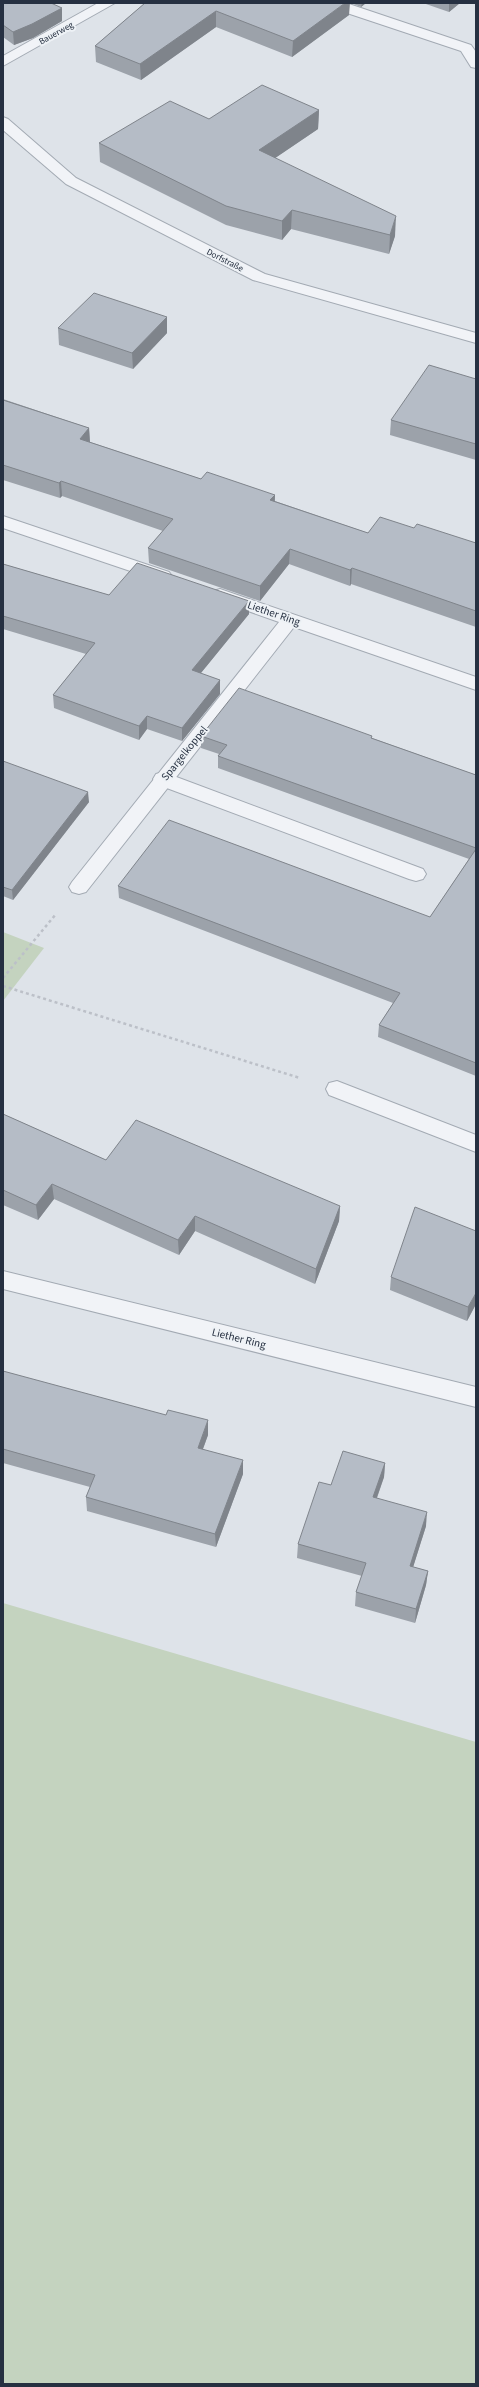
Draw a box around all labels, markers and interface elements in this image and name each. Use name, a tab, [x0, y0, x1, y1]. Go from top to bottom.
street label: Bauerweg	[37, 18, 76, 48]
street label: Dorfstraße	[204, 246, 246, 276]
street label: Liether Ring	[245, 597, 303, 630]
street label: Spargelkoppel	[158, 723, 211, 784]
street label: Liether Ring	[210, 1325, 268, 1353]

